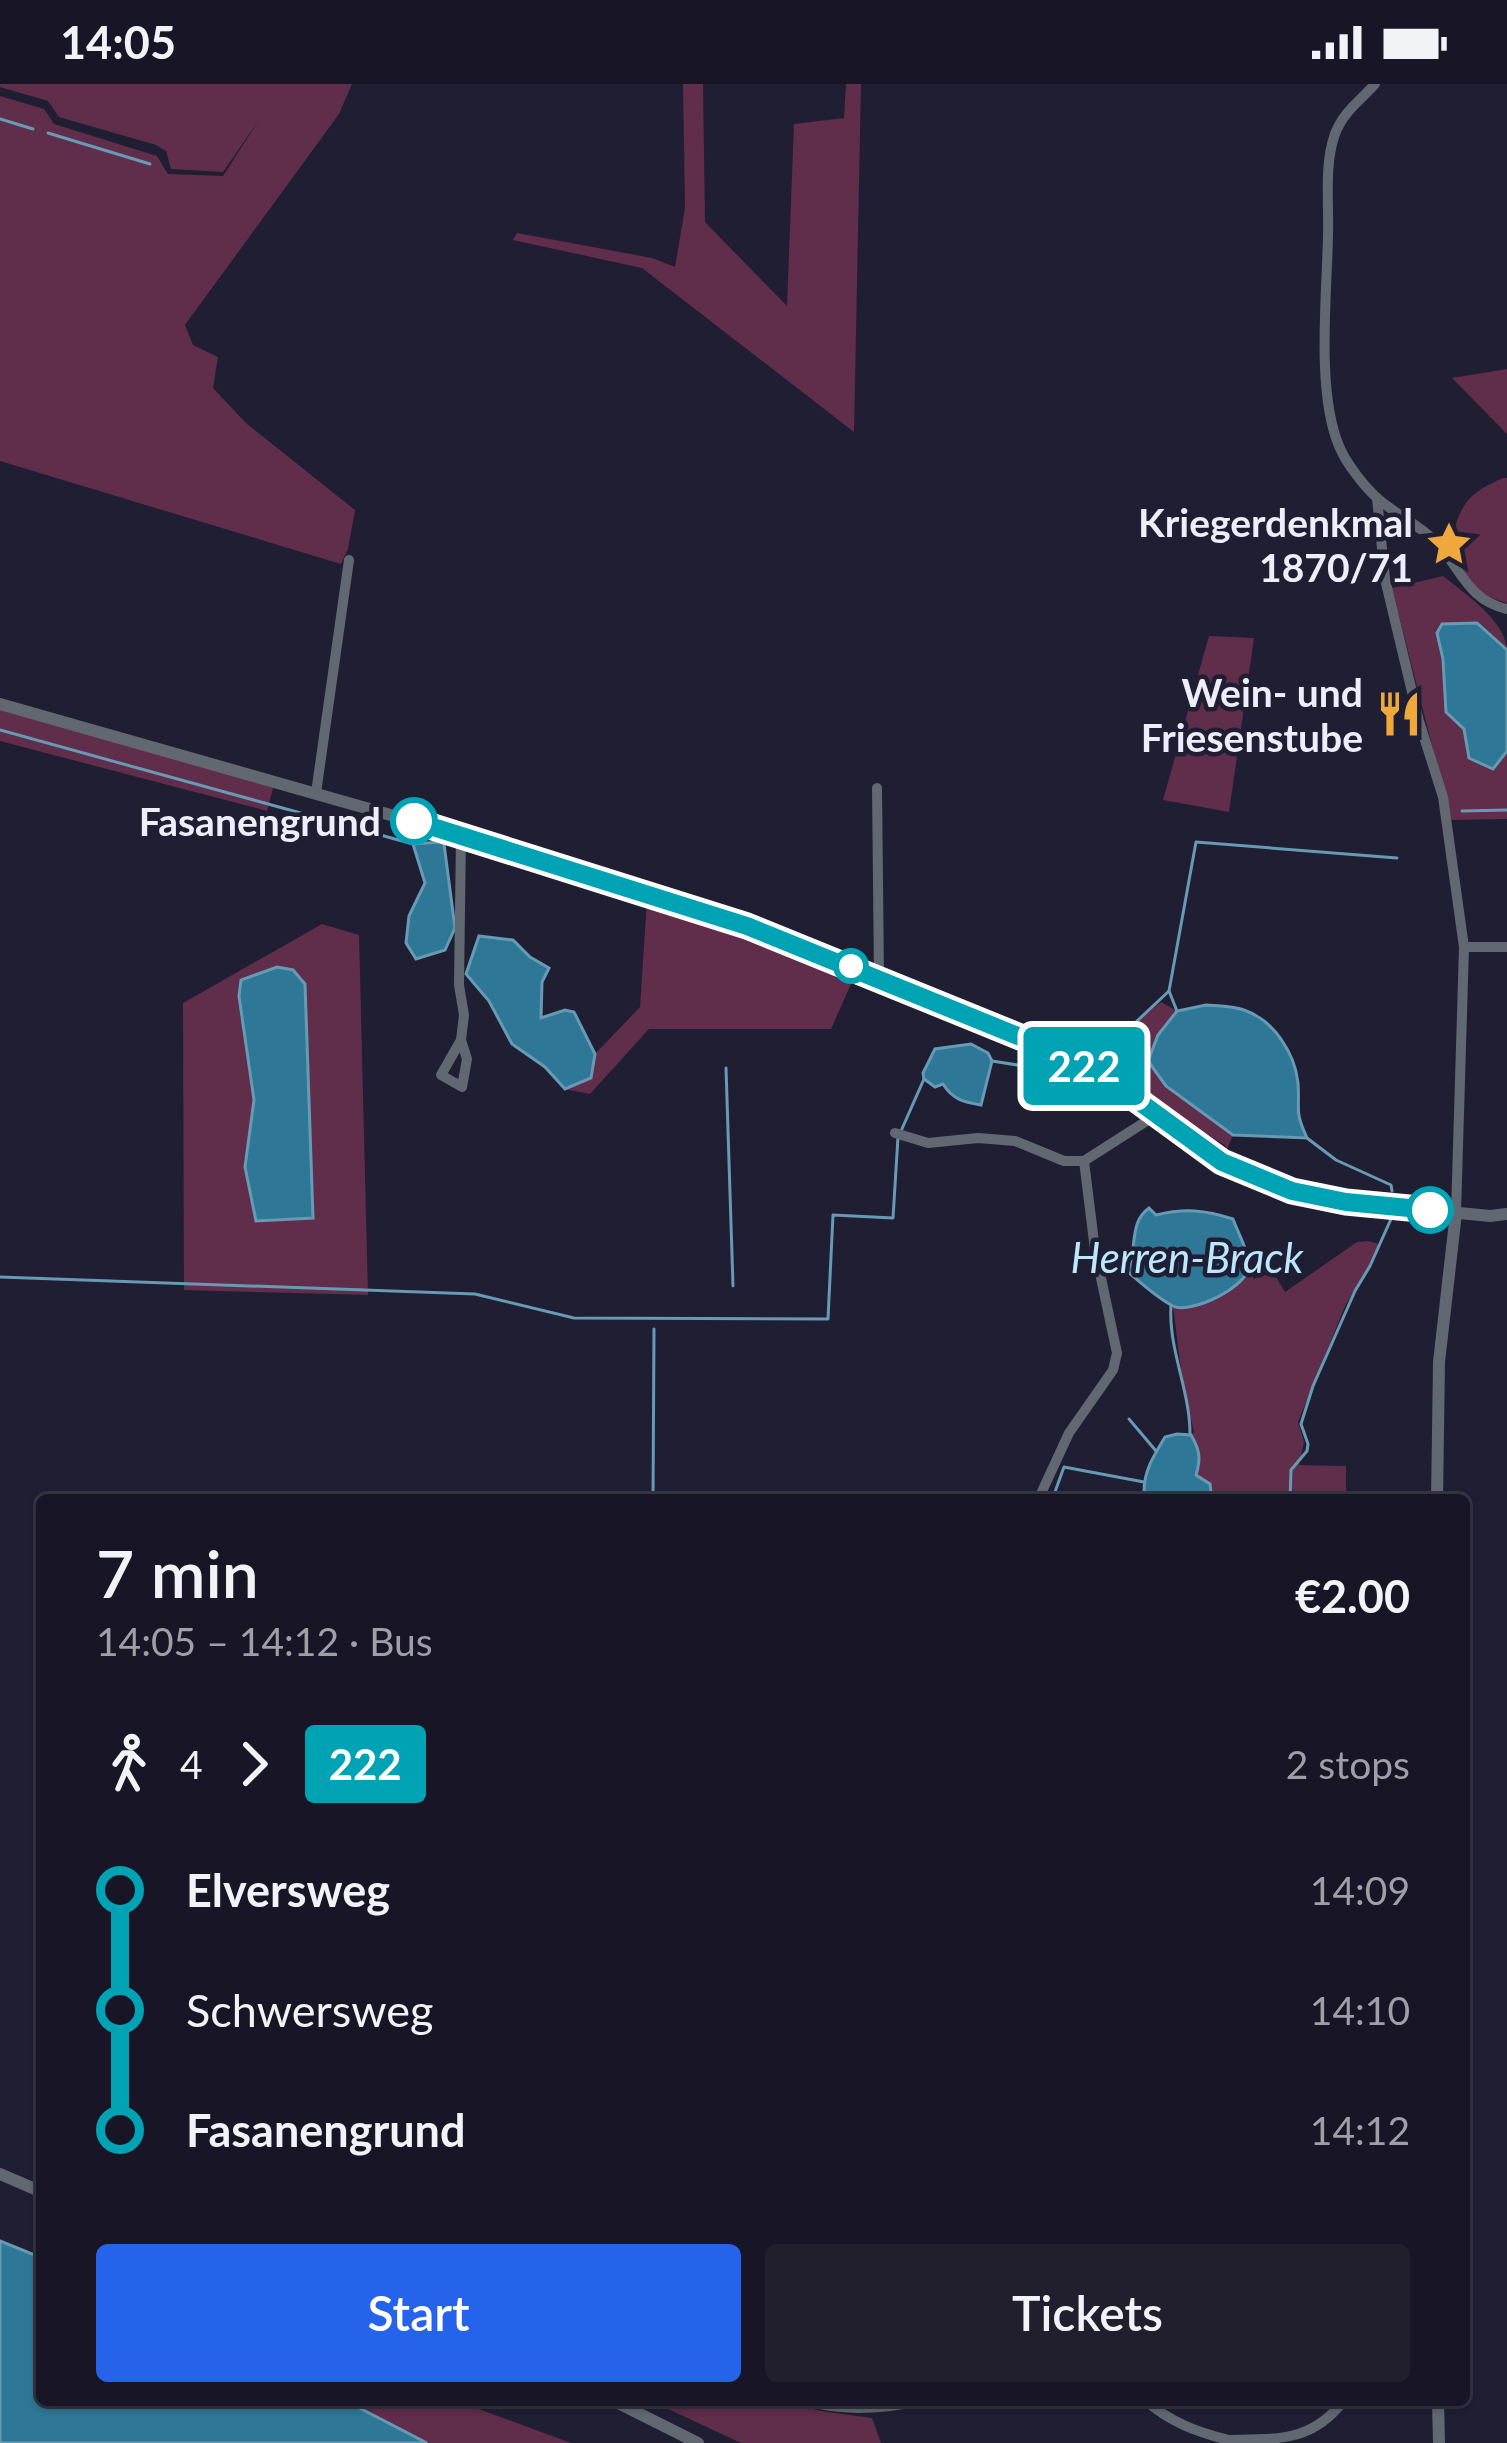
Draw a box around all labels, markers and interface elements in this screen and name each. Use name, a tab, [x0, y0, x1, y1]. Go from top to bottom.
text: 14:05	[60, 15, 176, 69]
place label: Kriegerdenkmal 1870/71	[1138, 499, 1413, 590]
place icon: Kriegerdenkmal 1870/71	[1424, 519, 1474, 569]
place label: Wein- und Friesenstube	[1141, 669, 1363, 760]
restaurant icon: Wein- und Friesenstube	[1374, 689, 1424, 739]
place label: Fasanengrund	[139, 798, 381, 844]
marker: Fasanengrund	[392, 799, 436, 843]
unlabelled marker	[835, 950, 867, 982]
line badge: 222	[1015, 1027, 1153, 1105]
text: 222	[1047, 1041, 1121, 1091]
unlabelled marker	[1408, 1188, 1452, 1232]
water label: Herren-Brack	[1071, 1232, 1305, 1282]
text: 7 min	[96, 1533, 259, 1612]
text: €2.00	[1295, 1569, 1410, 1623]
text: 14:05 – 14:12 · Bus	[96, 1618, 433, 1664]
icon: walk	[96, 1731, 162, 1797]
icon: forward	[221, 1731, 287, 1797]
text: 222	[329, 1739, 402, 1789]
text: 4	[180, 1741, 203, 1787]
text: 2 stops	[1286, 1741, 1410, 1787]
text: Elversweg	[186, 1863, 390, 1917]
text: 14:09	[1310, 1867, 1410, 1913]
text: Schwersweg	[186, 1983, 433, 2037]
text: 14:10	[1310, 1987, 1410, 2033]
text: Fasanengrund	[186, 2103, 466, 2157]
text: 14:12	[1310, 2107, 1410, 2153]
button: Start	[96, 2244, 741, 2382]
button: Tickets	[765, 2244, 1410, 2382]

